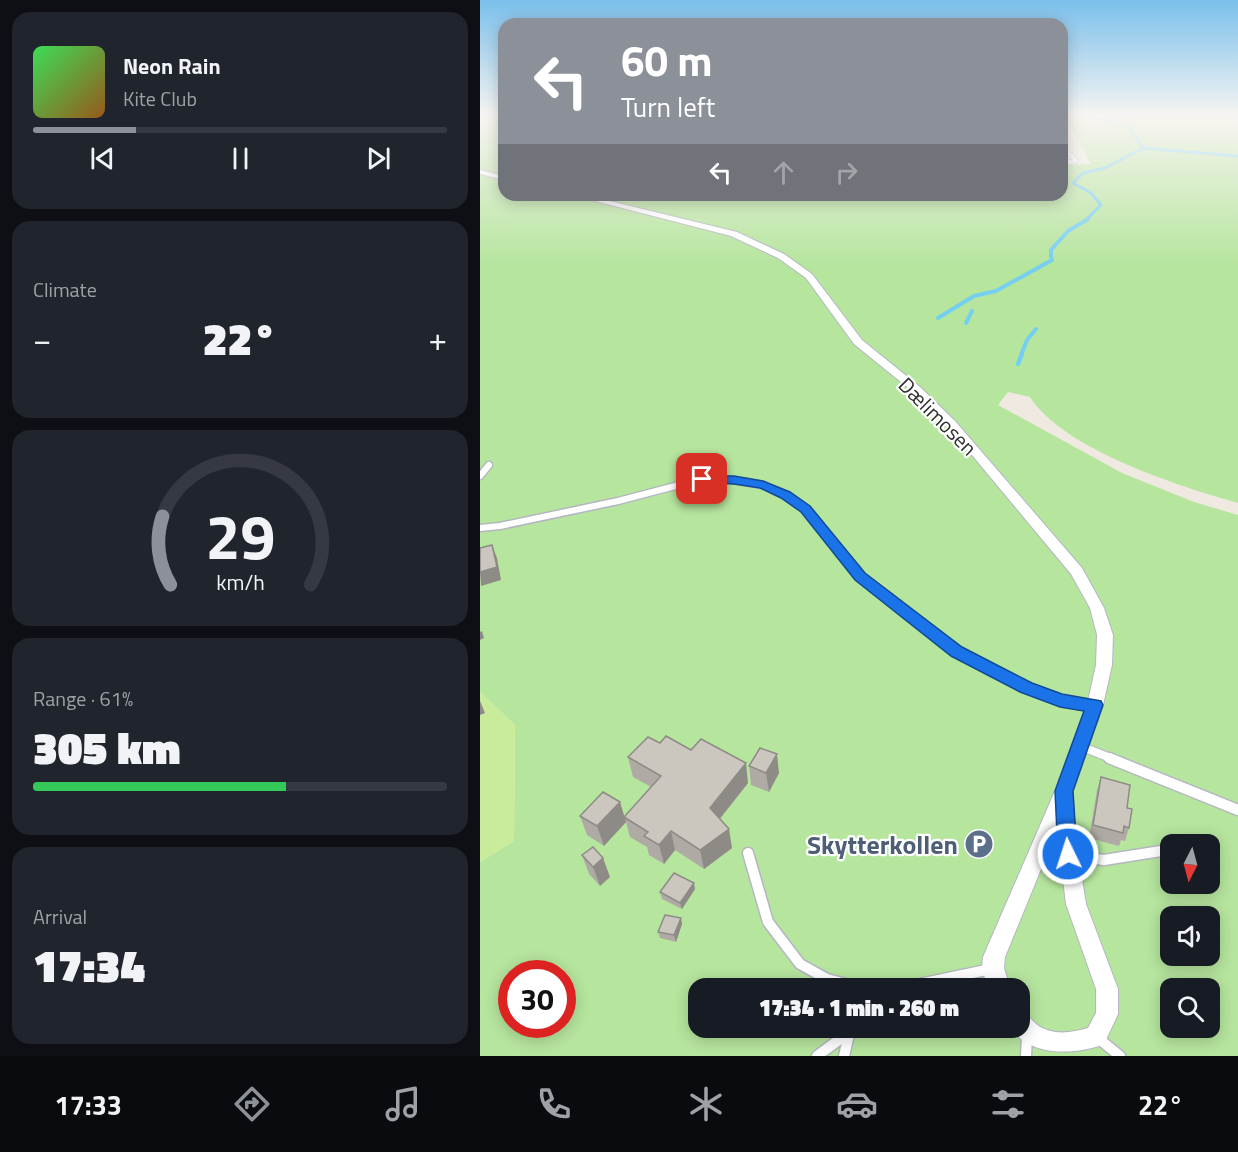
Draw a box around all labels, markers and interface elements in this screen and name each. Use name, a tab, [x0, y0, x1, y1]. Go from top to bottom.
text: 60 m	[621, 28, 713, 92]
icon: left	[522, 42, 600, 120]
text: Neon Rain	[123, 49, 221, 83]
text: Kite Club	[123, 83, 197, 114]
text: Turn left	[621, 86, 715, 127]
icon: previous	[86, 142, 119, 175]
icon: pause	[224, 142, 257, 175]
icon: next	[362, 142, 395, 175]
icon: left	[704, 156, 737, 189]
icon: ahead	[767, 156, 800, 189]
icon: right	[830, 156, 863, 189]
text: Climate	[33, 274, 97, 305]
text: 22°	[203, 304, 277, 372]
text: −	[33, 314, 51, 364]
text: +	[429, 314, 447, 364]
street label: Dælimosen	[891, 369, 985, 463]
pin	[676, 453, 727, 504]
icon: arrive	[685, 462, 718, 495]
text: 29	[205, 488, 275, 583]
text: km/h	[216, 566, 264, 598]
text: Range · 61%	[33, 683, 133, 714]
text: 305 km	[33, 713, 181, 781]
position arrow	[1036, 822, 1100, 886]
place label: Skytterkollen	[807, 825, 958, 864]
parking icon: Skytterkollen	[963, 828, 995, 860]
north arrow	[1160, 834, 1220, 894]
map controls	[1160, 834, 1220, 1038]
text: Arrival	[33, 901, 87, 932]
button: sound	[1160, 906, 1220, 966]
text: 17:34	[33, 931, 145, 999]
speed limit sign: 30	[498, 960, 576, 1038]
button: search	[1160, 978, 1220, 1038]
text: 17:34 · 1 min · 260 m	[759, 991, 959, 1025]
icon: directions	[231, 1083, 273, 1125]
icon: music	[382, 1083, 424, 1125]
icon: phone	[533, 1083, 575, 1125]
icon: climate	[685, 1083, 727, 1125]
icon: car	[836, 1083, 878, 1125]
icon: filters	[987, 1083, 1029, 1125]
text: 17:33	[55, 1084, 122, 1125]
text: 22°	[1138, 1084, 1183, 1125]

